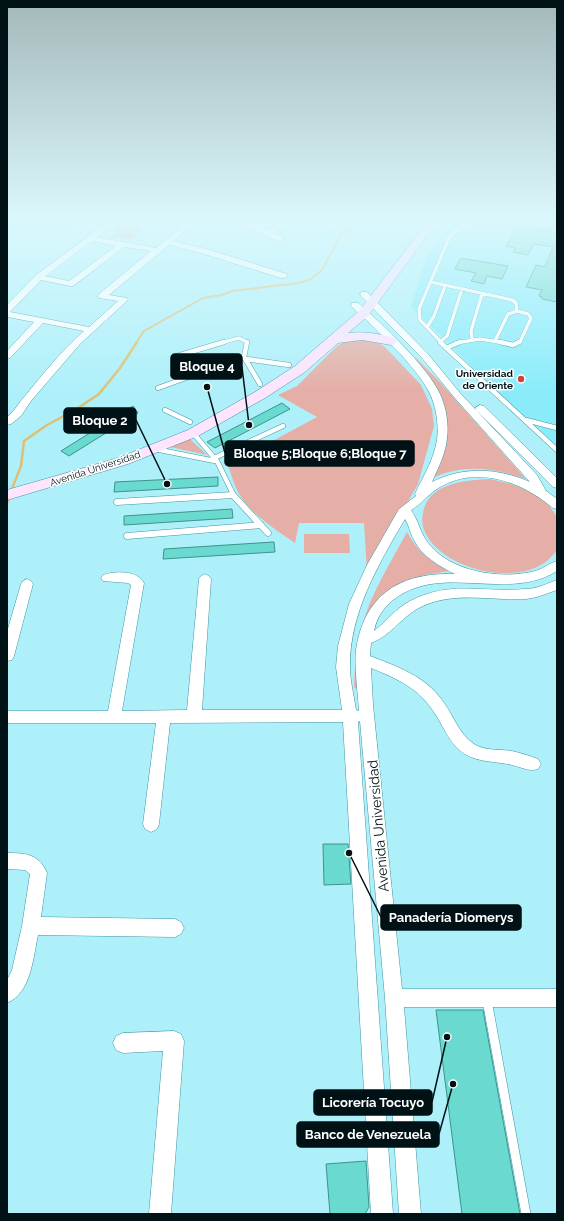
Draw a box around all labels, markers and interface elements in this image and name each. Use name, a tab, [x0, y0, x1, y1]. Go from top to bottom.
callout: Bloque 4	[171, 354, 242, 379]
text: Bloque 4	[179, 359, 235, 374]
place label: Universidad de Oriente	[456, 368, 514, 391]
marker: Universidad de Oriente	[516, 374, 526, 384]
callout: Bloque 2	[64, 408, 136, 433]
text: Bloque 2	[72, 413, 128, 428]
callout: Bloque 5;Bloque 6;Bloque 7	[225, 441, 414, 466]
text: Bloque 5;Bloque 6;Bloque 7	[233, 446, 407, 461]
street label: Avenida Universidad	[48, 449, 142, 488]
street label: Avenida Universidad	[364, 759, 392, 893]
callout: Panadería Diomerys	[381, 905, 521, 930]
text: Panadería Diomerys	[389, 910, 514, 925]
callout: Licorería Tocuyo	[314, 1090, 432, 1115]
text: Licorería Tocuyo	[322, 1095, 424, 1110]
callout: Banco de Venezuela	[297, 1122, 439, 1147]
text: Banco de Venezuela	[305, 1127, 432, 1142]

